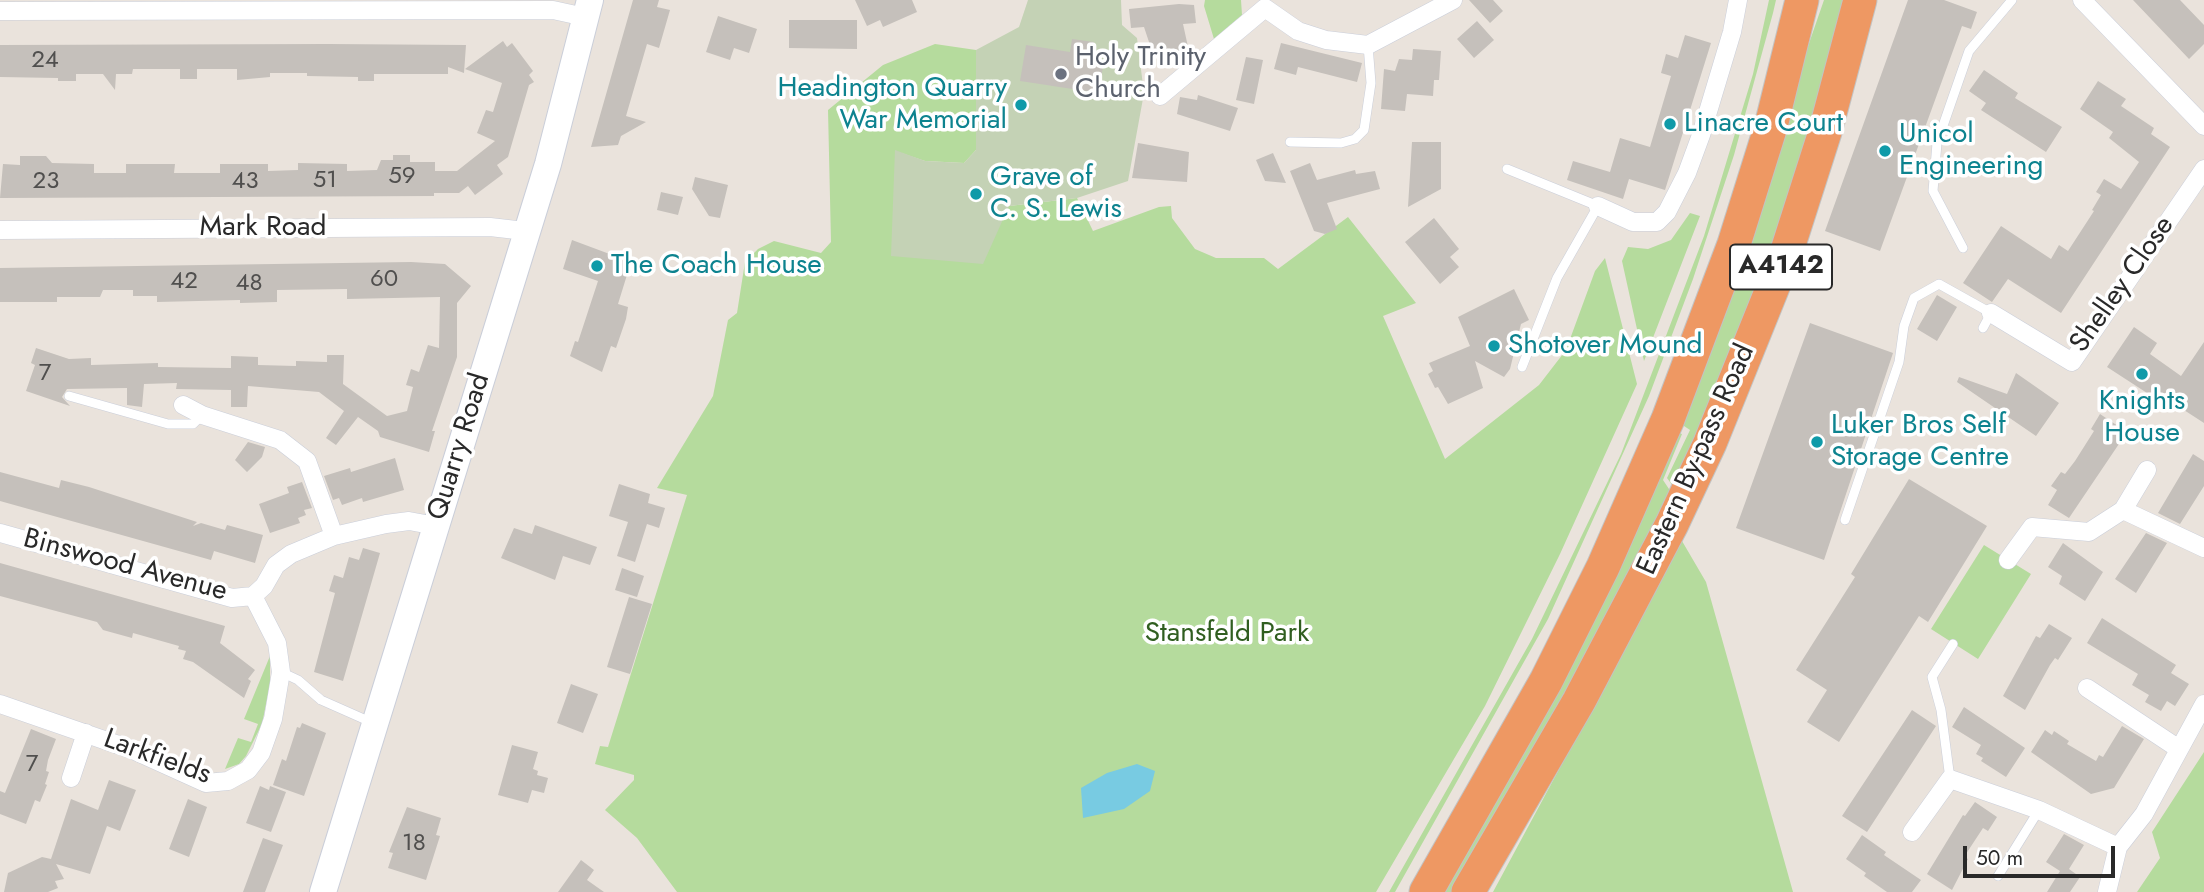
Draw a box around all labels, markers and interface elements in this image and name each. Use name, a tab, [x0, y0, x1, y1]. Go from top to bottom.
place label: Holy Trinity Church	[1075, 41, 1206, 107]
house number: 24	[31, 47, 59, 75]
marker: Holy Trinity Church	[1053, 66, 1069, 82]
place label: Headington Quarry War Memorial	[777, 72, 1007, 138]
marker: Headington Quarry War Memorial	[1013, 97, 1029, 113]
place label: Linacre Court	[1684, 107, 1843, 141]
marker: Linacre Court	[1662, 116, 1678, 132]
place label: Unicol Engineering	[1899, 118, 2043, 184]
marker: Unicol Engineering	[1877, 143, 1893, 159]
place label: Grave of C. S. Lewis	[990, 161, 1122, 227]
house number: 59	[388, 163, 416, 191]
house number: 51	[313, 167, 337, 195]
house number: 23	[33, 168, 59, 196]
house number: 43	[231, 168, 259, 196]
marker: Grave of C. S. Lewis	[968, 186, 984, 202]
street label: Shelley Close	[2064, 210, 2182, 360]
street label: Mark Road	[200, 211, 326, 245]
road number: A4142	[1730, 244, 1832, 290]
place label: The Coach House	[611, 249, 822, 283]
marker: The Coach House	[589, 258, 605, 274]
house number: 60	[370, 266, 398, 294]
house number: 42	[170, 268, 198, 296]
house number: 48	[235, 270, 263, 298]
place label: Shotover Mound	[1508, 329, 1703, 363]
marker: Shotover Mound	[1486, 338, 1502, 354]
street label: Eastern By-pass Road	[1631, 340, 1763, 580]
house number: 7	[39, 360, 51, 388]
marker: Knights House	[2134, 366, 2150, 382]
street label: Quarry Road	[422, 370, 498, 524]
place label: Knights House	[2099, 385, 2185, 451]
place label: Luker Bros Self Storage Centre	[1831, 409, 2009, 475]
marker: Luker Bros Self Storage Centre	[1809, 434, 1825, 450]
street label: Binswood Avenue	[19, 523, 231, 609]
park label: Stansfeld Park	[1145, 617, 1309, 651]
street label: Larkfields	[99, 723, 215, 793]
house number: 7	[26, 751, 38, 779]
house number: 18	[402, 830, 426, 858]
scale bar	[1966, 832, 2118, 876]
text: 50 m	[1976, 843, 2023, 873]

